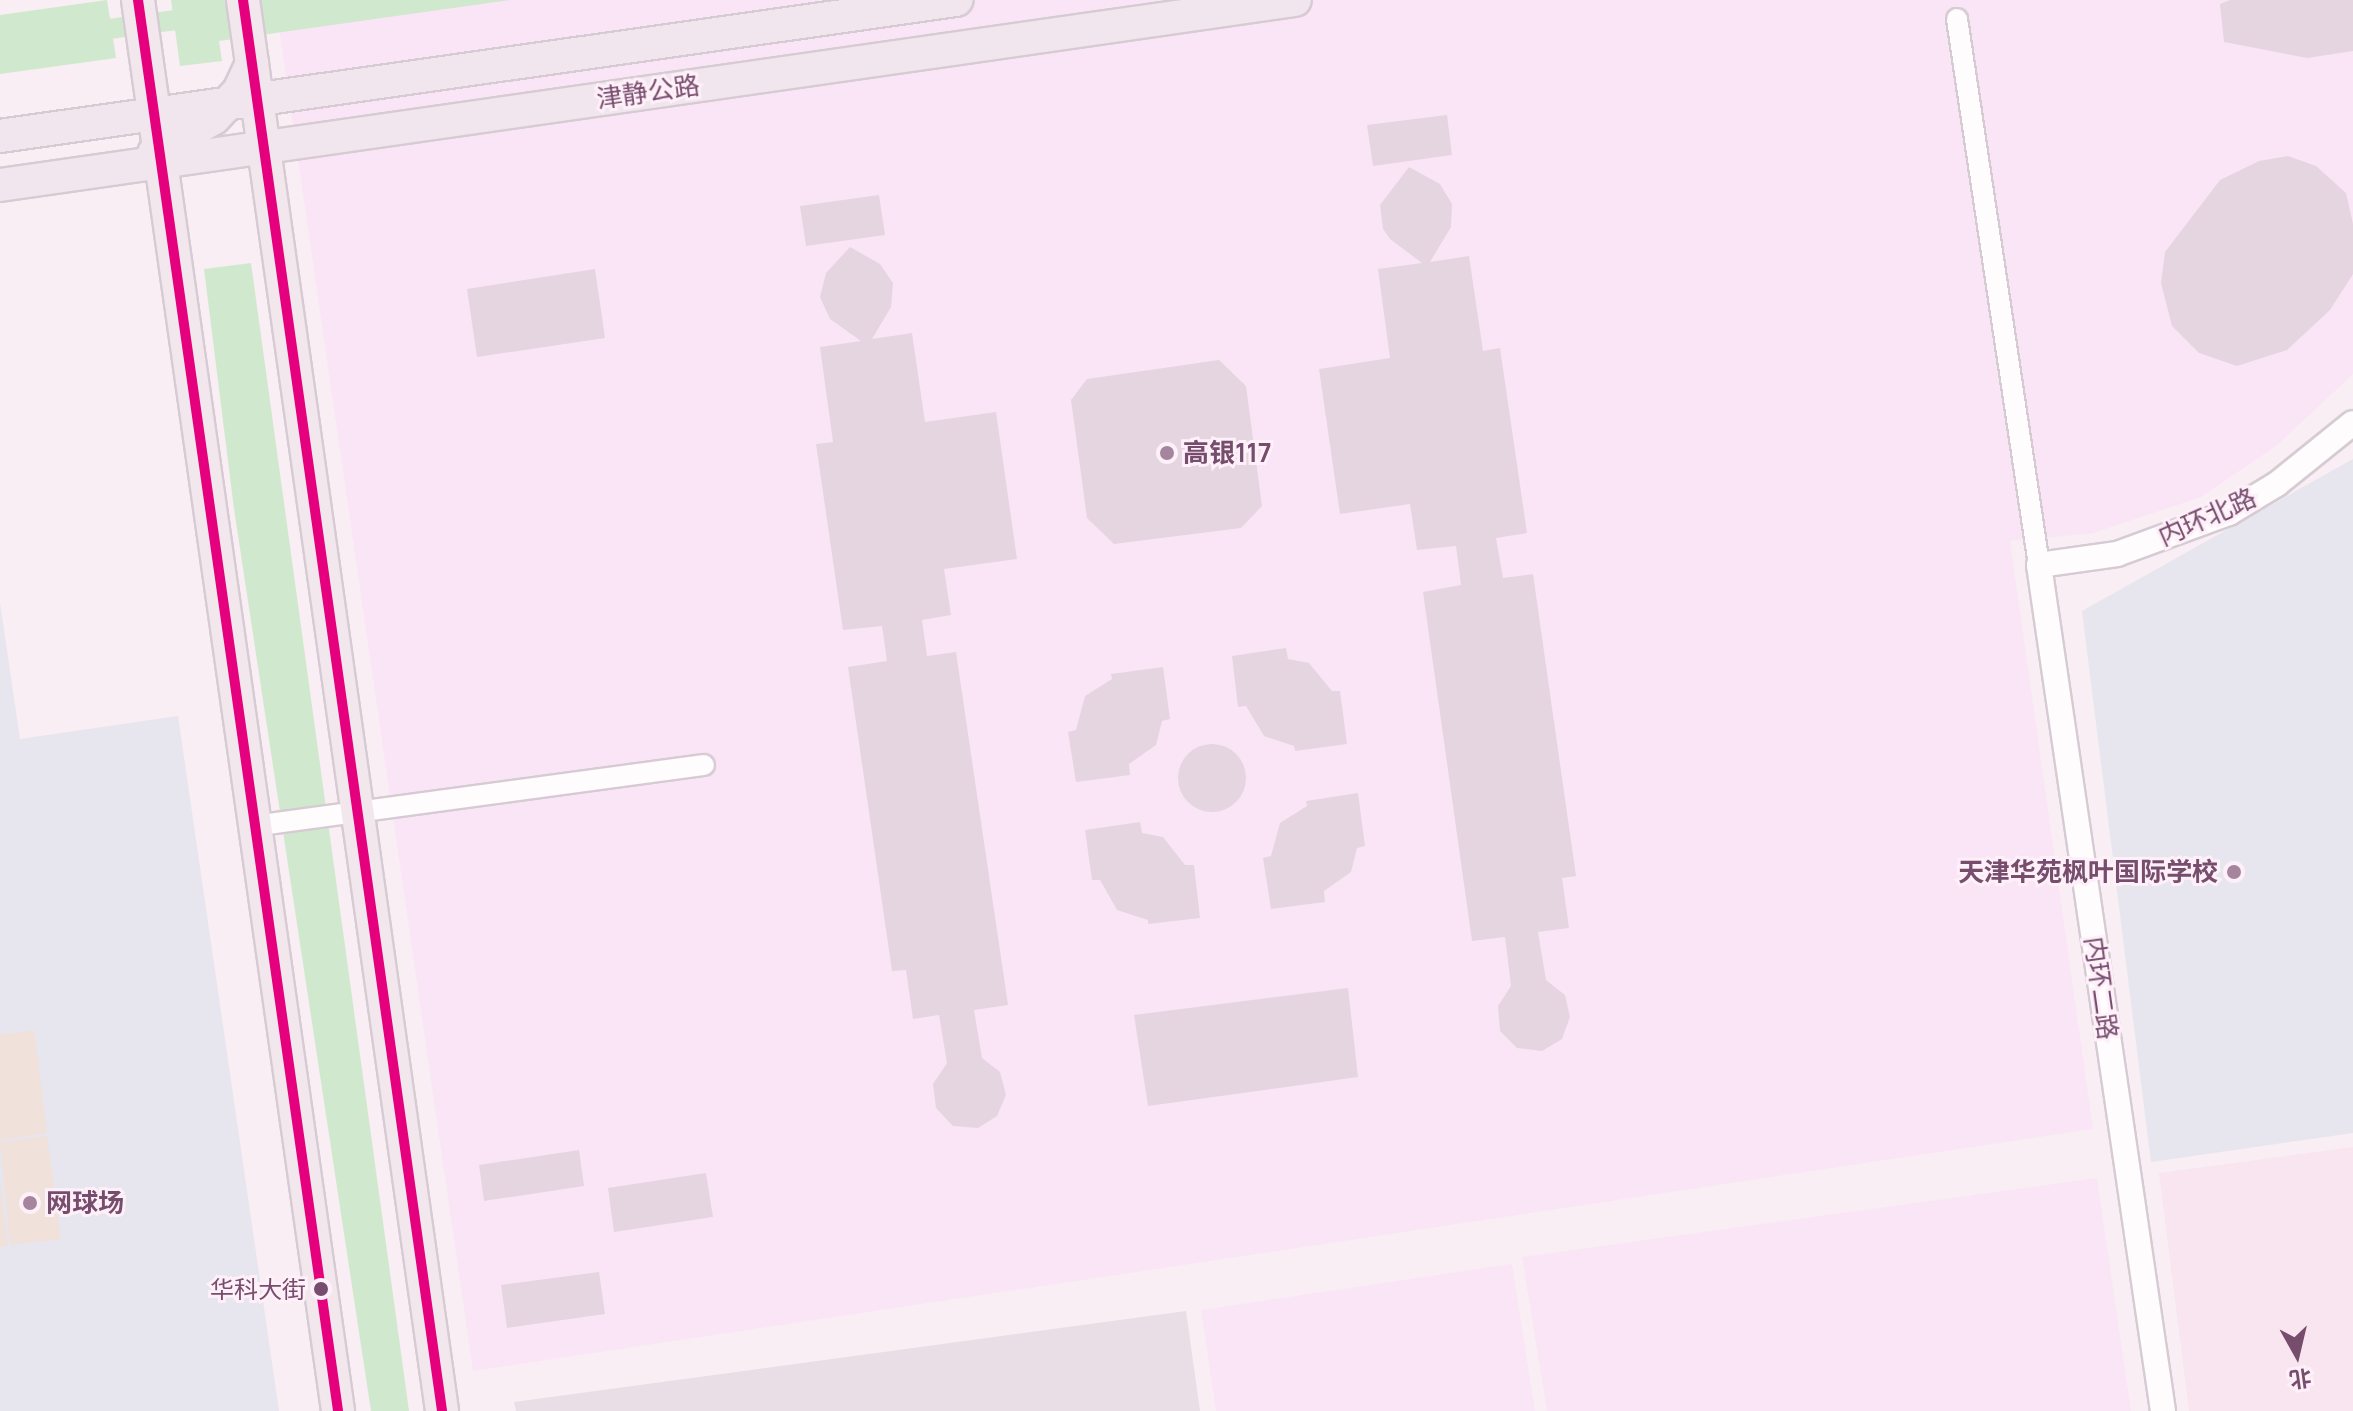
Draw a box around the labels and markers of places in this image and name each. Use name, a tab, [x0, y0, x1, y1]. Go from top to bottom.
place label: 高银117	[1183, 437, 1272, 469]
marker: 高银117	[1158, 444, 1176, 462]
place label: 天津华苑枫叶国际学校	[1958, 856, 2218, 888]
marker: 天津华苑枫叶国际学校	[2225, 863, 2243, 881]
place label: 网球场	[46, 1187, 124, 1219]
marker: 网球场	[21, 1194, 39, 1212]
place label: 华科大街	[210, 1275, 306, 1303]
marker: 华科大街	[313, 1281, 329, 1297]

